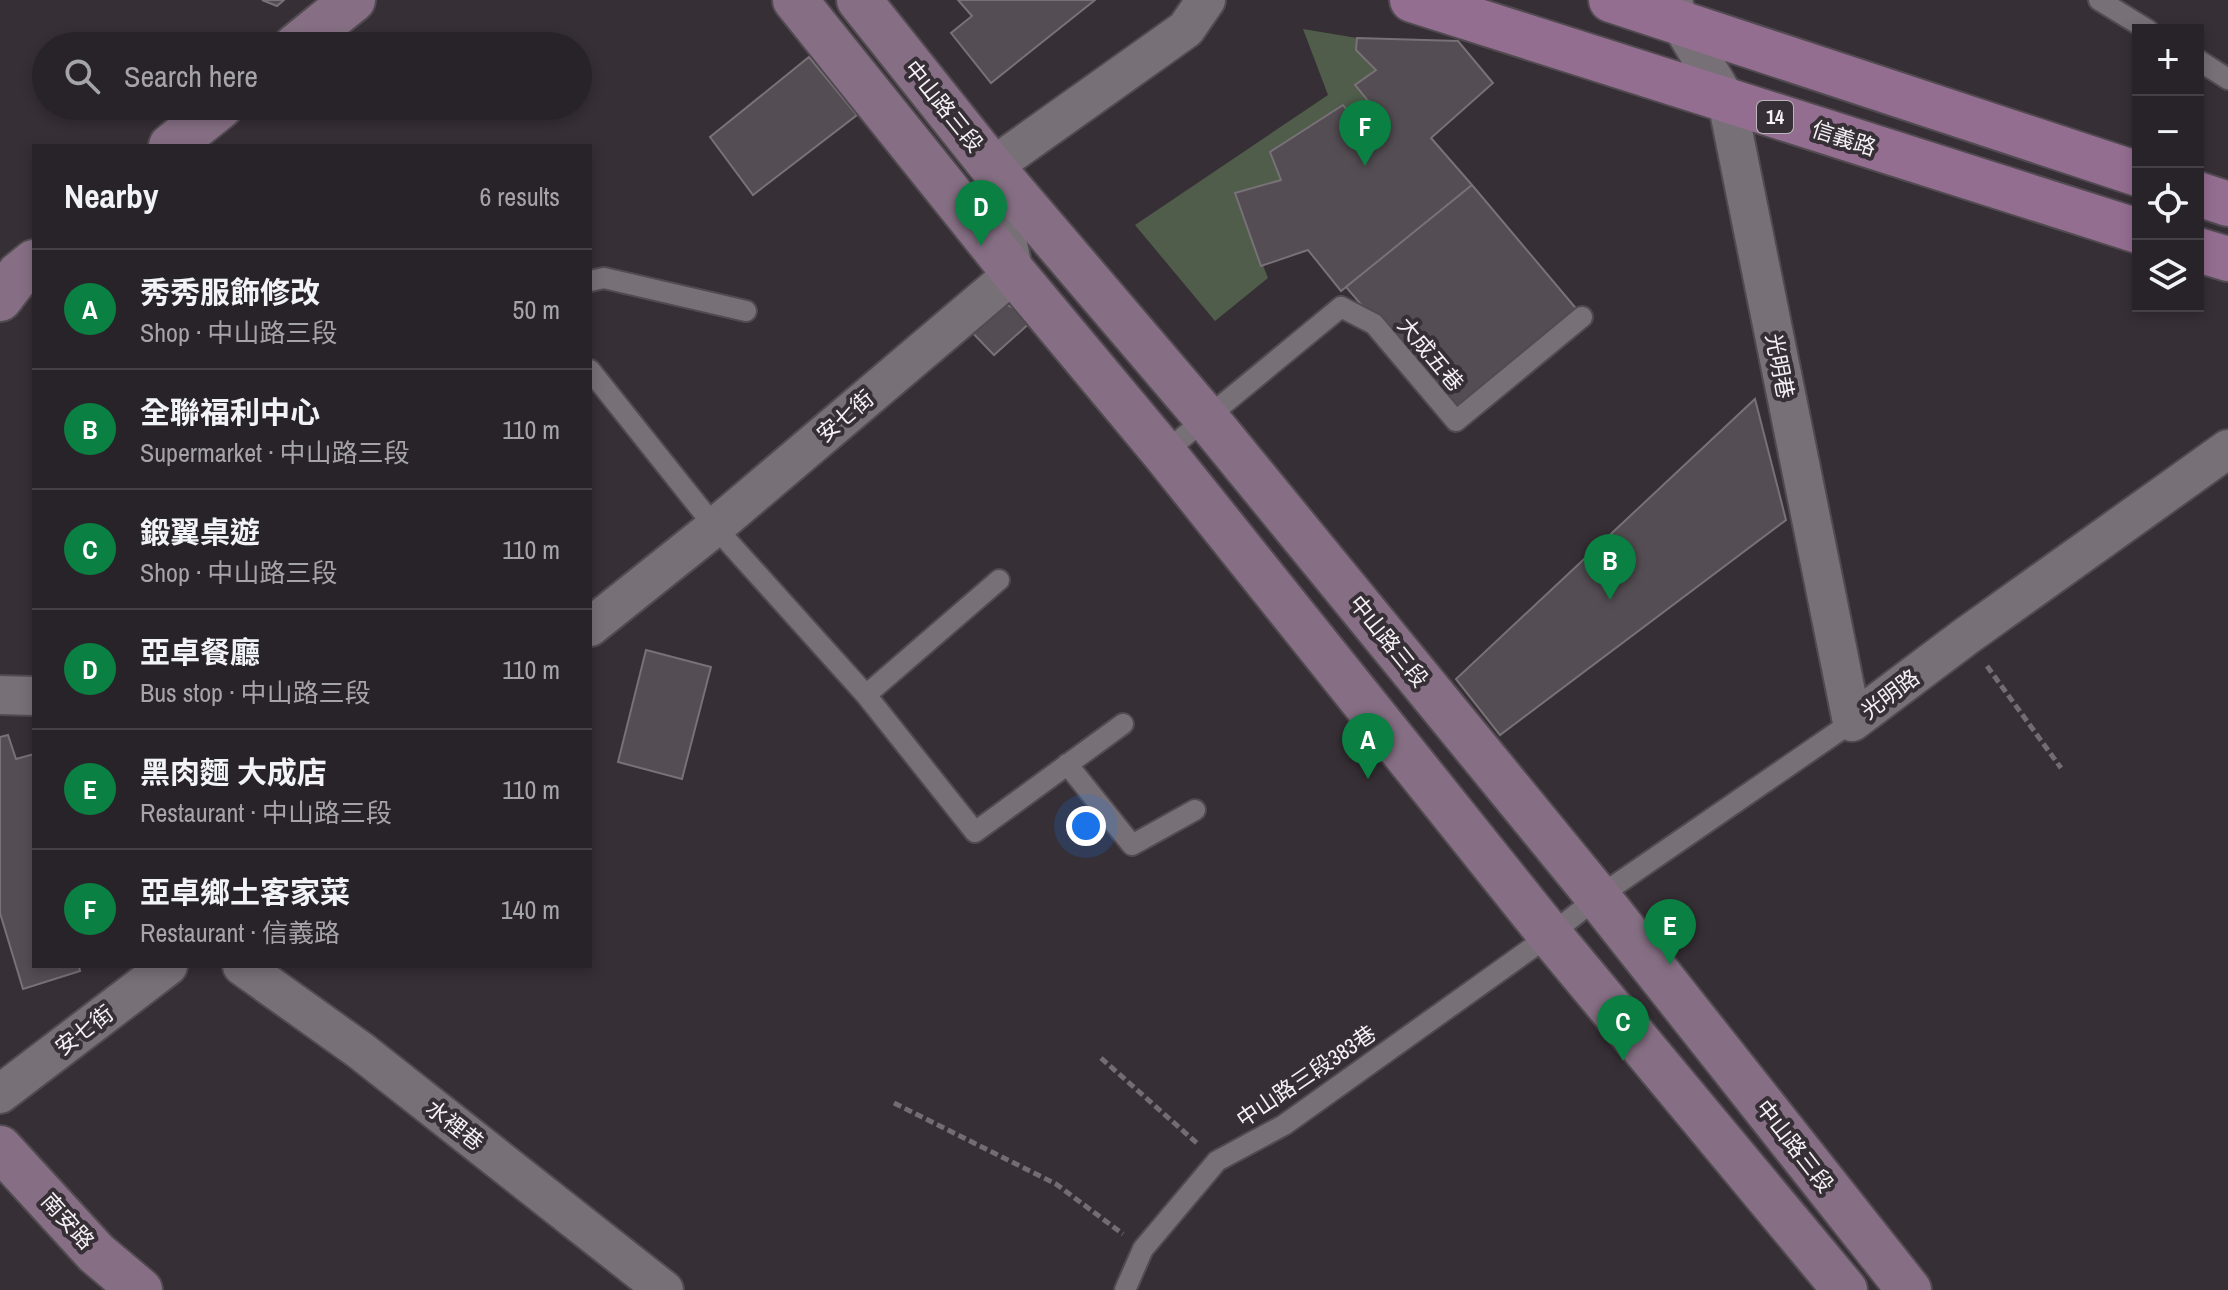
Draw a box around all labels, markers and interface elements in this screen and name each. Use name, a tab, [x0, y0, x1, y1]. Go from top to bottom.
map controls	[2132, 24, 2204, 312]
button: +	[2132, 24, 2204, 96]
search box	[32, 32, 592, 120]
icon: search	[60, 54, 104, 98]
street label: 中山路三段	[898, 54, 990, 158]
text: Search here	[124, 56, 258, 96]
button: −	[2132, 96, 2204, 168]
pin: F	[1339, 100, 1391, 166]
road number: 14	[1757, 101, 1793, 133]
street label: 信義路	[1808, 114, 1880, 162]
button: locate	[2132, 168, 2204, 240]
text: Nearby	[64, 173, 159, 219]
text: 6 results	[479, 179, 560, 214]
pin: D	[955, 180, 1007, 246]
button: layers	[2132, 240, 2204, 312]
text: 秀秀服飾修改	[140, 272, 320, 312]
text: A	[82, 292, 98, 327]
text: 50 m	[513, 292, 560, 327]
street label: 大成五巷	[1391, 311, 1471, 397]
text: Shop · 中山路三段	[140, 315, 338, 350]
street label: 光明巷	[1759, 331, 1801, 401]
street label: 安七街	[810, 383, 880, 449]
text: 全聯福利中心	[140, 392, 320, 432]
text: B	[82, 412, 98, 447]
text: 110 m	[502, 412, 560, 447]
text: Supermarket · 中山路三段	[140, 435, 410, 470]
text: 鍛翼桌遊	[140, 512, 260, 552]
text: C	[82, 532, 98, 567]
text: 110 m	[502, 532, 560, 567]
pin: B	[1584, 534, 1636, 600]
text: Shop · 中山路三段	[140, 555, 338, 590]
street label: 中山路三段	[1343, 589, 1435, 693]
text: 亞卓餐廳	[140, 632, 260, 672]
text: D	[82, 652, 98, 687]
text: 110 m	[502, 652, 560, 687]
street label: 光明路	[1855, 662, 1925, 726]
text: Bus stop · 中山路三段	[140, 675, 371, 710]
pin: A	[1342, 713, 1394, 779]
text: 黑肉麵 大成店	[140, 752, 327, 792]
text: E	[83, 772, 97, 807]
text: 110 m	[502, 772, 560, 807]
text: Restaurant · 中山路三段	[140, 795, 392, 830]
your location	[1066, 806, 1106, 846]
text: 亞卓鄉土客家菜	[140, 872, 350, 912]
text: F	[83, 892, 97, 927]
text: 140 m	[501, 892, 560, 927]
pin: E	[1644, 899, 1696, 965]
text: Restaurant · 信義路	[140, 915, 340, 950]
pin: C	[1597, 995, 1649, 1061]
street label: 安七街	[49, 998, 119, 1062]
street label: 中山路三段383巷	[1230, 1018, 1382, 1134]
street label: 水裡巷	[420, 1093, 490, 1157]
street label: 中山路三段	[1749, 1093, 1841, 1199]
street label: 南安路	[35, 1186, 101, 1256]

